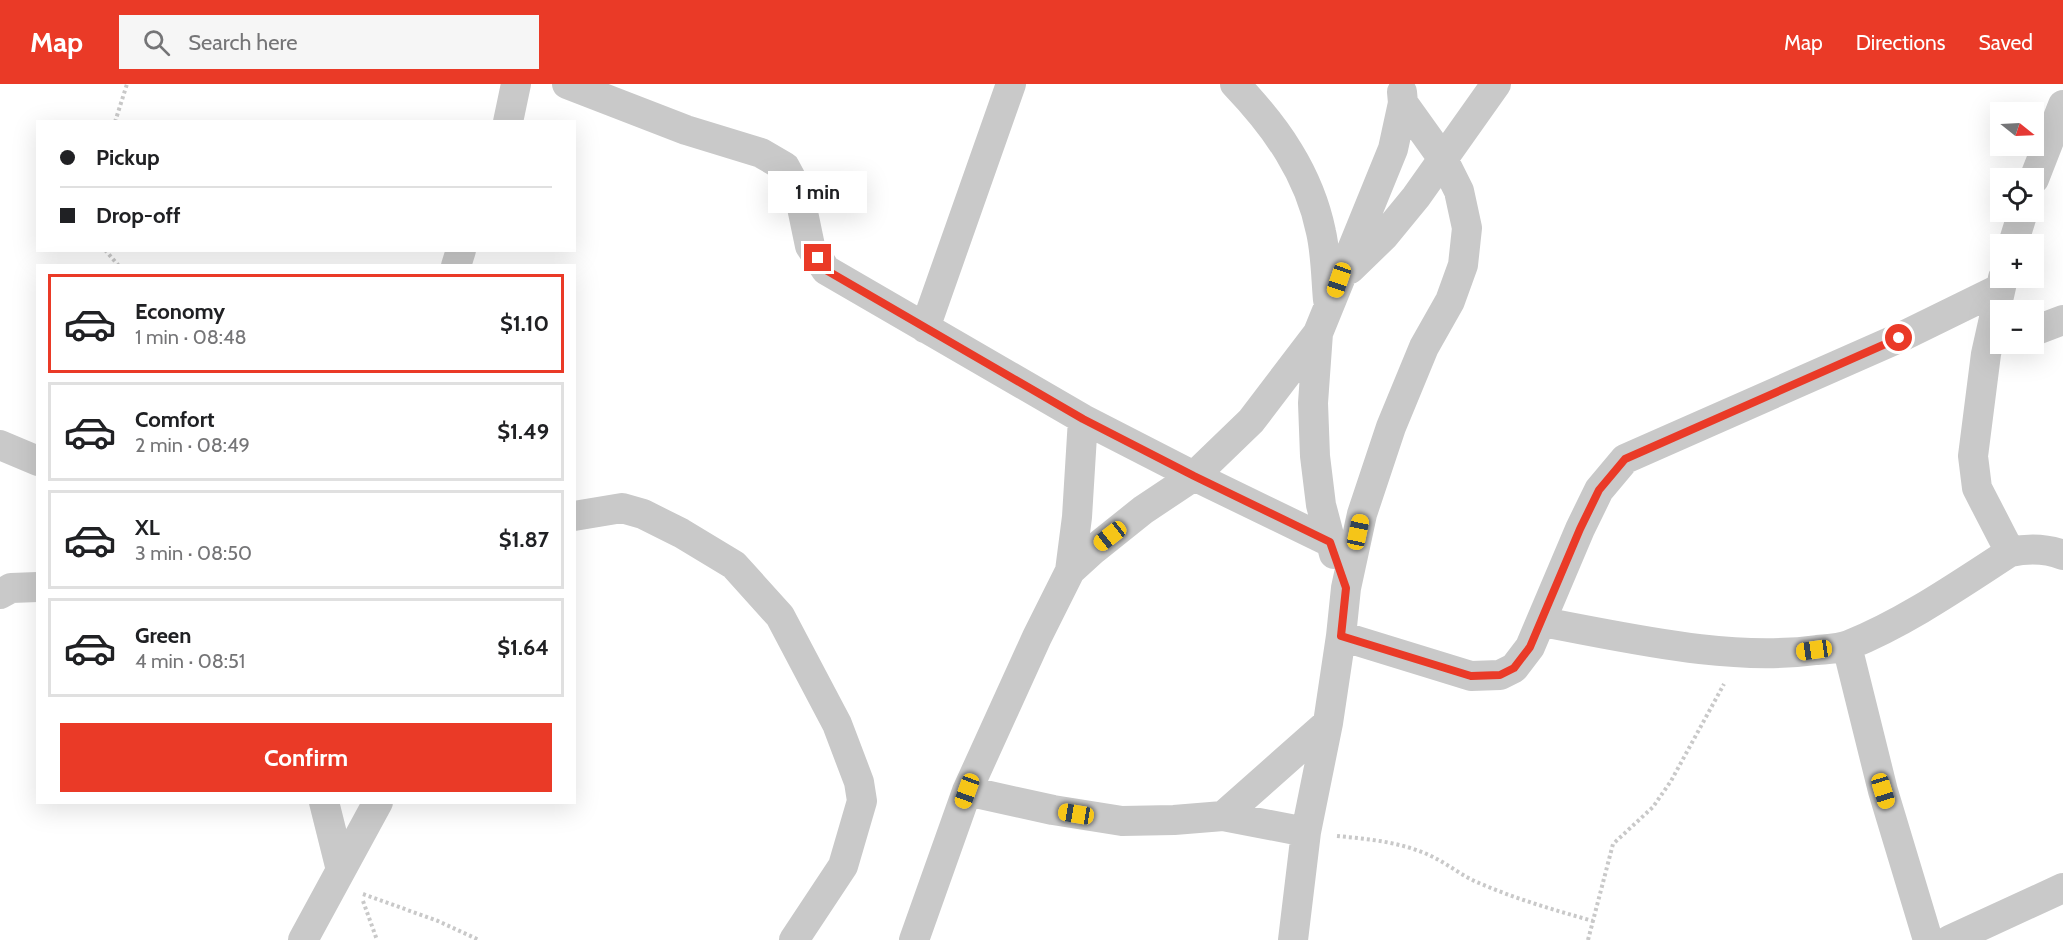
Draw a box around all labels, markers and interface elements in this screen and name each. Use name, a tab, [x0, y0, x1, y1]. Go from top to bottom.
search box	[119, 15, 539, 69]
text: Map	[30, 25, 83, 59]
icon: search	[140, 26, 173, 59]
text: Search here	[188, 29, 297, 56]
text: Map	[1784, 30, 1823, 55]
text: Directions	[1856, 30, 1945, 55]
text: Saved	[1978, 30, 2033, 55]
north arrow	[1990, 102, 2044, 156]
map controls	[1990, 102, 2044, 354]
text: Pickup	[96, 144, 160, 171]
button: locate	[1990, 168, 2044, 222]
callout: 1 min	[768, 171, 868, 213]
text: 1 min	[795, 180, 840, 204]
text: Drop-off	[96, 202, 180, 229]
button: +	[1990, 234, 2044, 288]
route end	[804, 244, 831, 271]
car	[1325, 260, 1353, 300]
icon: car	[63, 297, 117, 351]
text: Economy	[135, 298, 225, 325]
button: −	[1990, 300, 2044, 354]
text: $1.10	[500, 310, 549, 337]
route start	[1885, 324, 1912, 351]
text: 1 min · 08:48	[135, 325, 247, 349]
icon: car	[63, 405, 117, 459]
text: Comfort	[135, 406, 214, 433]
text: $1.49	[497, 418, 549, 445]
text: 2 min · 08:49	[135, 433, 250, 457]
icon: car	[63, 513, 117, 567]
car	[1345, 513, 1371, 551]
text: XL	[135, 514, 160, 541]
car	[1090, 518, 1130, 554]
text: $1.87	[499, 526, 549, 553]
text: 3 min · 08:50	[135, 541, 252, 565]
icon: car	[63, 621, 117, 675]
text: Green	[135, 622, 191, 649]
text: $1.64	[497, 634, 549, 661]
car	[1795, 639, 1833, 661]
text: 4 min · 08:51	[135, 649, 245, 673]
button: Confirm	[60, 723, 552, 792]
car	[952, 771, 982, 811]
car	[1869, 771, 1897, 811]
car	[1057, 802, 1095, 826]

